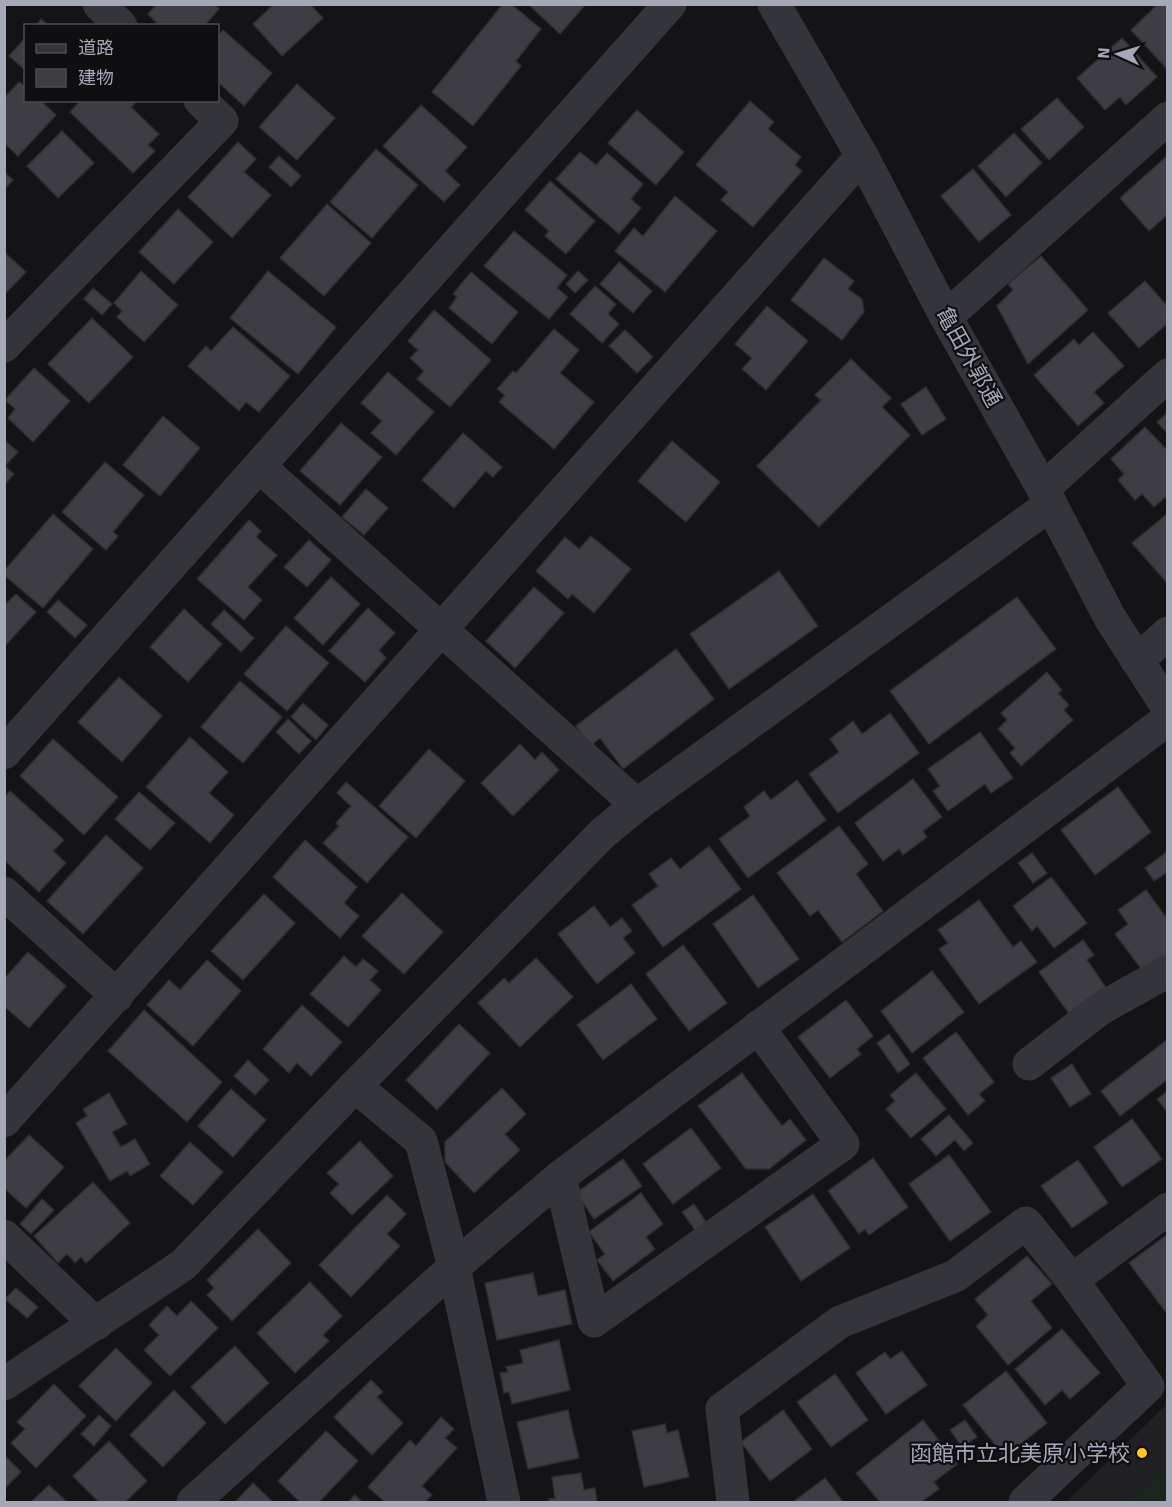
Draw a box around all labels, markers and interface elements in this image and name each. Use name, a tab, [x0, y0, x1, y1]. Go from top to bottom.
legend	[24, 24, 219, 102]
north arrow	[1088, 24, 1148, 84]
text: 道路	[78, 37, 114, 59]
text: N	[1094, 47, 1114, 59]
text: 建物	[78, 67, 114, 89]
street label: 亀田外郭通	[931, 302, 1007, 412]
place label: 函館市立北美原小学校	[910, 1440, 1130, 1467]
marker: 函館市立北美原小学校	[1135, 1446, 1149, 1460]

